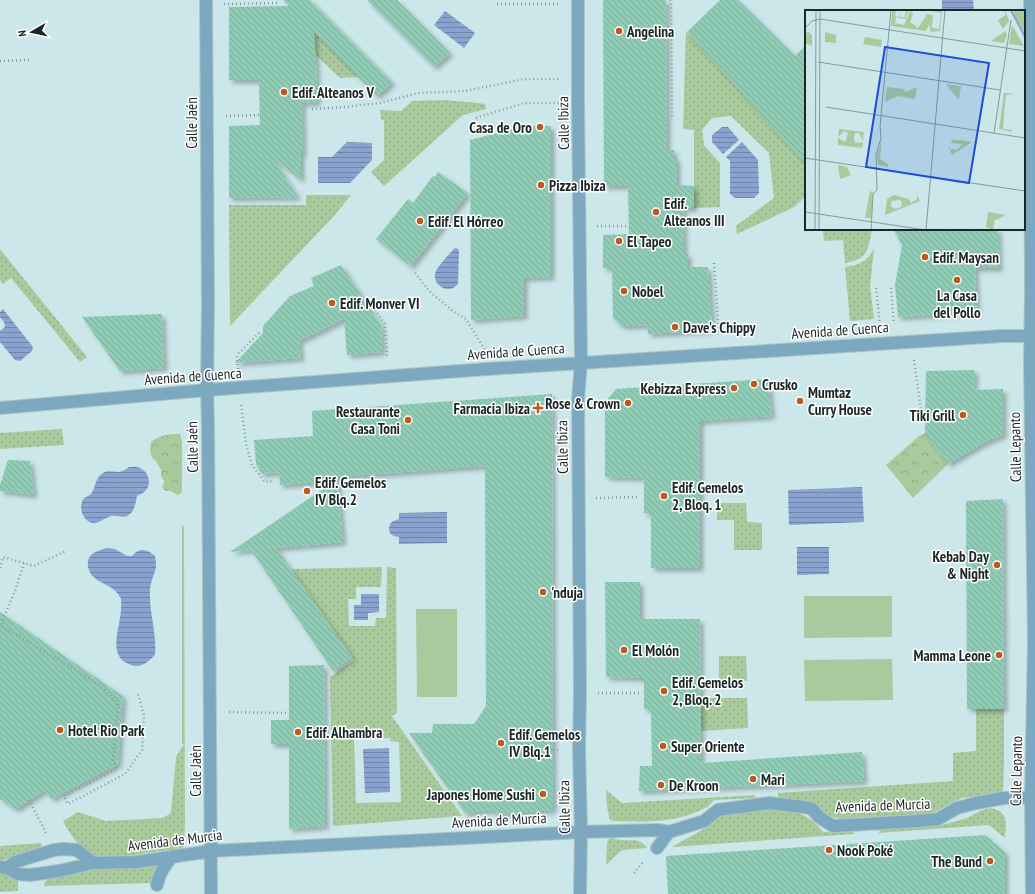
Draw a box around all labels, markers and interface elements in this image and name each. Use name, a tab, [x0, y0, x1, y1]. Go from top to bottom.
inset map	[805, 10, 1025, 230]
north arrow	[12, 12, 52, 52]
place label: Angelina	[626, 22, 674, 41]
marker: Angelina	[614, 26, 624, 36]
text: N	[15, 29, 30, 38]
place label: Edif. Alteanos V	[292, 83, 375, 102]
marker: Edif. Alteanos V	[279, 87, 289, 97]
street label: Calle Ibiza	[553, 96, 573, 150]
street label: Calle Jaén	[182, 97, 201, 149]
place label: Casa de Oro	[469, 118, 532, 137]
marker: Casa de Oro	[535, 122, 545, 132]
place label: Pizza Ibiza	[549, 176, 606, 195]
marker: Pizza Ibiza	[536, 180, 546, 190]
place label: Edif. Alteanos III	[663, 194, 725, 230]
marker: Edif. Alteanos III	[651, 207, 661, 217]
place label: Edif. El Hórreo	[428, 212, 504, 231]
marker: Edif. El Hórreo	[415, 216, 425, 226]
place label: El Tapeo	[627, 232, 672, 251]
marker: El Tapeo	[614, 236, 624, 246]
place label: Edif. Maysan	[933, 248, 999, 267]
marker: Edif. Maysan	[920, 252, 930, 262]
marker: La Casa del Pollo	[952, 275, 962, 285]
place label: Nobel	[632, 282, 664, 301]
marker: Nobel	[619, 286, 629, 296]
place label: La Casa del Pollo	[933, 286, 981, 322]
place label: Edif. Monver VI	[340, 294, 419, 313]
marker: Edif. Monver VI	[327, 298, 337, 308]
street label: Avenida de Cuenca	[791, 317, 889, 343]
place label: Dave's Chippy	[683, 318, 757, 337]
marker: Dave's Chippy	[670, 322, 680, 332]
street label: Avenida de Cuenca	[467, 338, 565, 364]
street label: Avenida de Cuenca	[144, 363, 242, 389]
place label: Crusko	[762, 375, 798, 394]
place label: Kebizza Express	[641, 379, 726, 398]
marker: Crusko	[749, 379, 759, 389]
marker: Kebizza Express	[729, 383, 739, 393]
place label: Mumtaz Curry House	[808, 383, 872, 419]
place label: Rose & Crown	[545, 394, 620, 413]
marker: Mumtaz Curry House	[795, 396, 805, 406]
marker: Rose & Crown	[623, 398, 633, 408]
place label: Farmacia Ibiza	[454, 399, 530, 418]
place label: Restaurante Casa Toni	[336, 402, 400, 438]
marker: Farmacia Ibiza	[533, 403, 543, 413]
place label: Tiki Grill	[909, 406, 955, 425]
marker: Tiki Grill	[958, 410, 968, 420]
street label: Calle Lepanto	[1005, 412, 1025, 482]
marker: Restaurante Casa Toni	[403, 415, 413, 425]
street label: Calle Ibiza	[552, 420, 572, 474]
street label: Calle Jaén	[182, 421, 202, 473]
place label: Edif. Gemelos IV Blq.2	[315, 473, 386, 509]
place label: Edif. Gemelos 2, Bloq. 1	[672, 478, 743, 514]
marker: Edif. Gemelos IV Blq.2	[302, 486, 312, 496]
marker: Edif. Gemelos 2, Bloq. 1	[659, 491, 669, 501]
place label: Kebab Day & Night	[933, 547, 990, 583]
marker: Kebab Day & Night	[992, 560, 1002, 570]
place label: 'nduja	[551, 583, 583, 602]
marker: 'nduja	[538, 587, 548, 597]
place label: El Molón	[632, 641, 679, 660]
marker: El Molón	[619, 645, 629, 655]
place label: Mamma Leone	[913, 646, 991, 665]
marker: Mamma Leone	[994, 650, 1004, 660]
place label: Edif. Gemelos 2, Bloq. 2	[672, 673, 743, 709]
marker: Edif. Gemelos 2, Bloq. 2	[659, 686, 669, 696]
place label: Hotel Rio Park	[68, 721, 145, 740]
place label: Edif. Alhambra	[306, 723, 382, 742]
marker: Hotel Rio Park	[55, 725, 65, 735]
place label: Edif. Gemelos IV Blq.1	[509, 725, 580, 761]
marker: Edif. Alhambra	[293, 727, 303, 737]
street label: Calle Lepanto	[1006, 736, 1026, 806]
place label: Super Oriente	[671, 737, 745, 756]
marker: Edif. Gemelos IV Blq.1	[496, 738, 506, 748]
marker: Super Oriente	[658, 741, 668, 751]
street label: Calle Jaén	[186, 745, 205, 797]
place label: Mari	[761, 770, 785, 789]
marker: Mari	[748, 774, 758, 784]
place label: De Kroon	[669, 776, 719, 795]
street label: Calle Ibiza	[554, 780, 574, 834]
marker: De Kroon	[656, 780, 666, 790]
place label: Japones Home Sushi	[426, 785, 535, 804]
marker: Japones Home Sushi	[538, 789, 548, 799]
street label: Avenida de Murcia	[835, 794, 931, 816]
street label: Avenida de Murcia	[451, 808, 547, 832]
street label: Avenida de Murcia	[127, 825, 223, 855]
place label: Nook Poké	[837, 841, 893, 860]
marker: Nook Poké	[824, 845, 834, 855]
place label: The Bund	[931, 852, 982, 871]
marker: The Bund	[985, 856, 995, 866]

